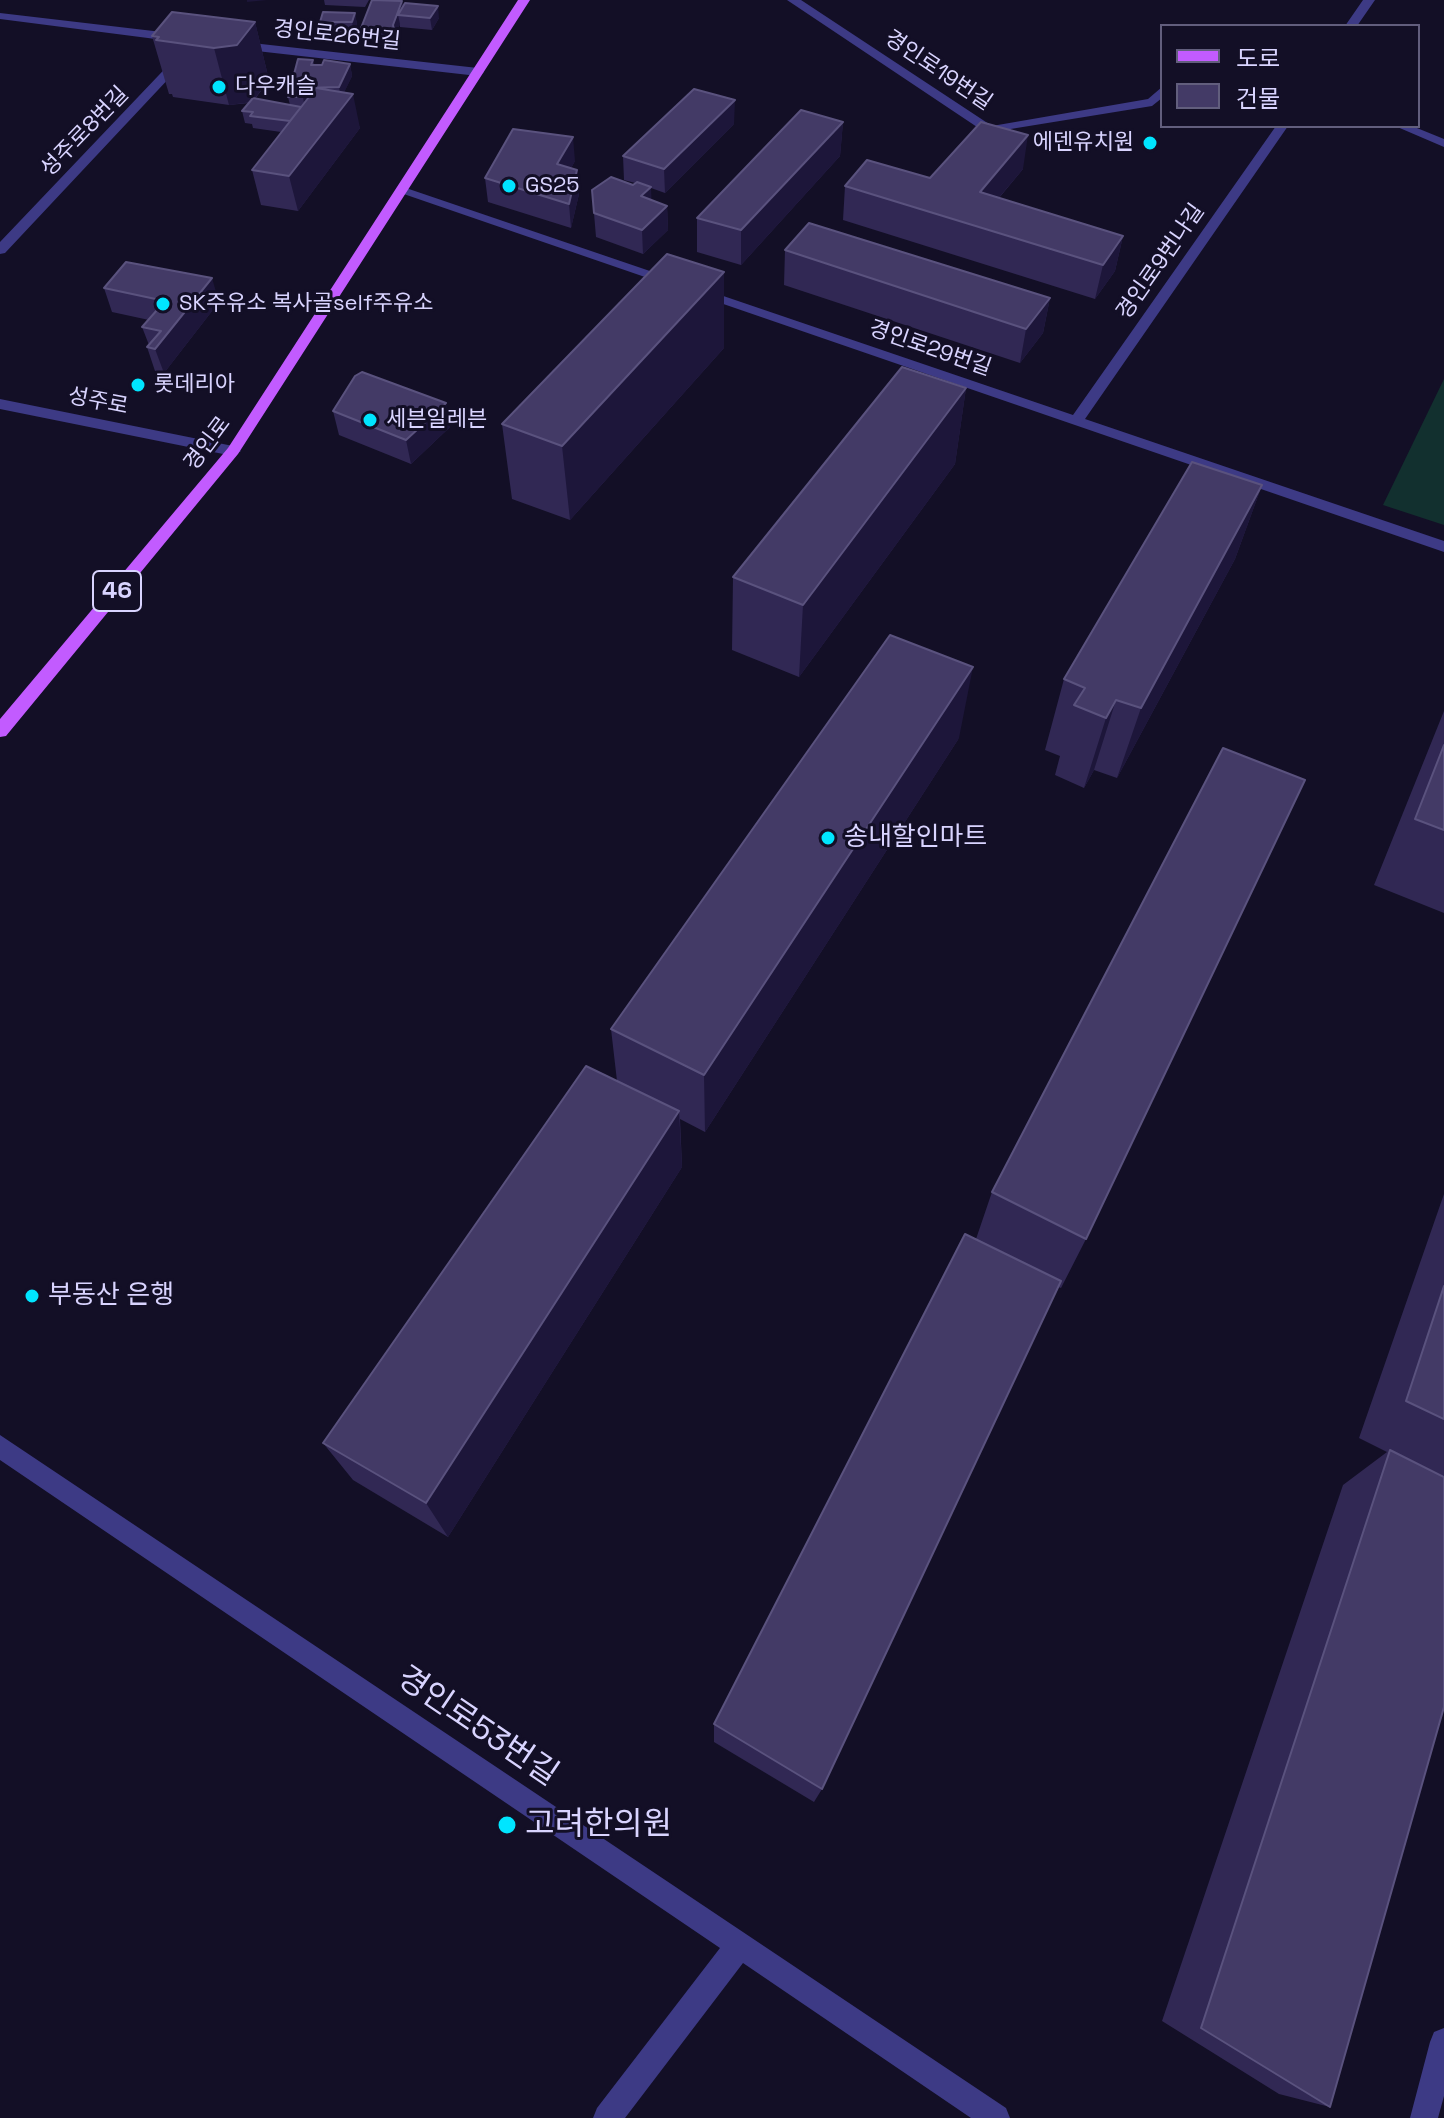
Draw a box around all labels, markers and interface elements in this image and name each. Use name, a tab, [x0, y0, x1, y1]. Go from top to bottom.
street label: 경인로26번길	[272, 16, 402, 56]
legend	[1160, 24, 1420, 128]
street label: 경인로19번길	[879, 25, 997, 117]
text: 도로	[1236, 43, 1280, 74]
place label: 다우캐슬	[235, 74, 316, 100]
marker: 다우캐슬	[210, 78, 228, 96]
street label: 성주로8번길	[36, 82, 134, 182]
text: 건물	[1236, 83, 1280, 114]
place label: 에덴유치원	[1033, 130, 1134, 156]
marker: 에덴유치원	[1141, 134, 1159, 152]
place label: GS25	[525, 173, 579, 199]
marker: GS25	[500, 177, 518, 195]
street label: 경인로9번나길	[1111, 199, 1211, 325]
place label: SK주유소 복사골self주유소	[179, 291, 433, 317]
marker: SK주유소 복사골self주유소	[154, 295, 172, 313]
street label: 경인로29번길	[865, 316, 995, 382]
place label: 롯데리아	[154, 372, 235, 398]
marker: 롯데리아	[129, 376, 147, 394]
street label: 성주로	[66, 383, 130, 421]
place label: 세븐일레븐	[386, 407, 487, 433]
marker: 세븐일레븐	[361, 411, 379, 429]
street label: 경인로	[179, 412, 237, 476]
road number: 46	[93, 571, 141, 611]
place label: 송내할인마트	[844, 822, 988, 854]
marker: 송내할인마트	[819, 829, 837, 847]
place label: 부동산 은행	[48, 1280, 174, 1312]
marker: 부동산 은행	[23, 1287, 41, 1305]
street label: 경인로53번길	[389, 1659, 565, 1795]
place label: 고려한의원	[525, 1806, 672, 1844]
marker: 고려한의원	[496, 1814, 518, 1836]

